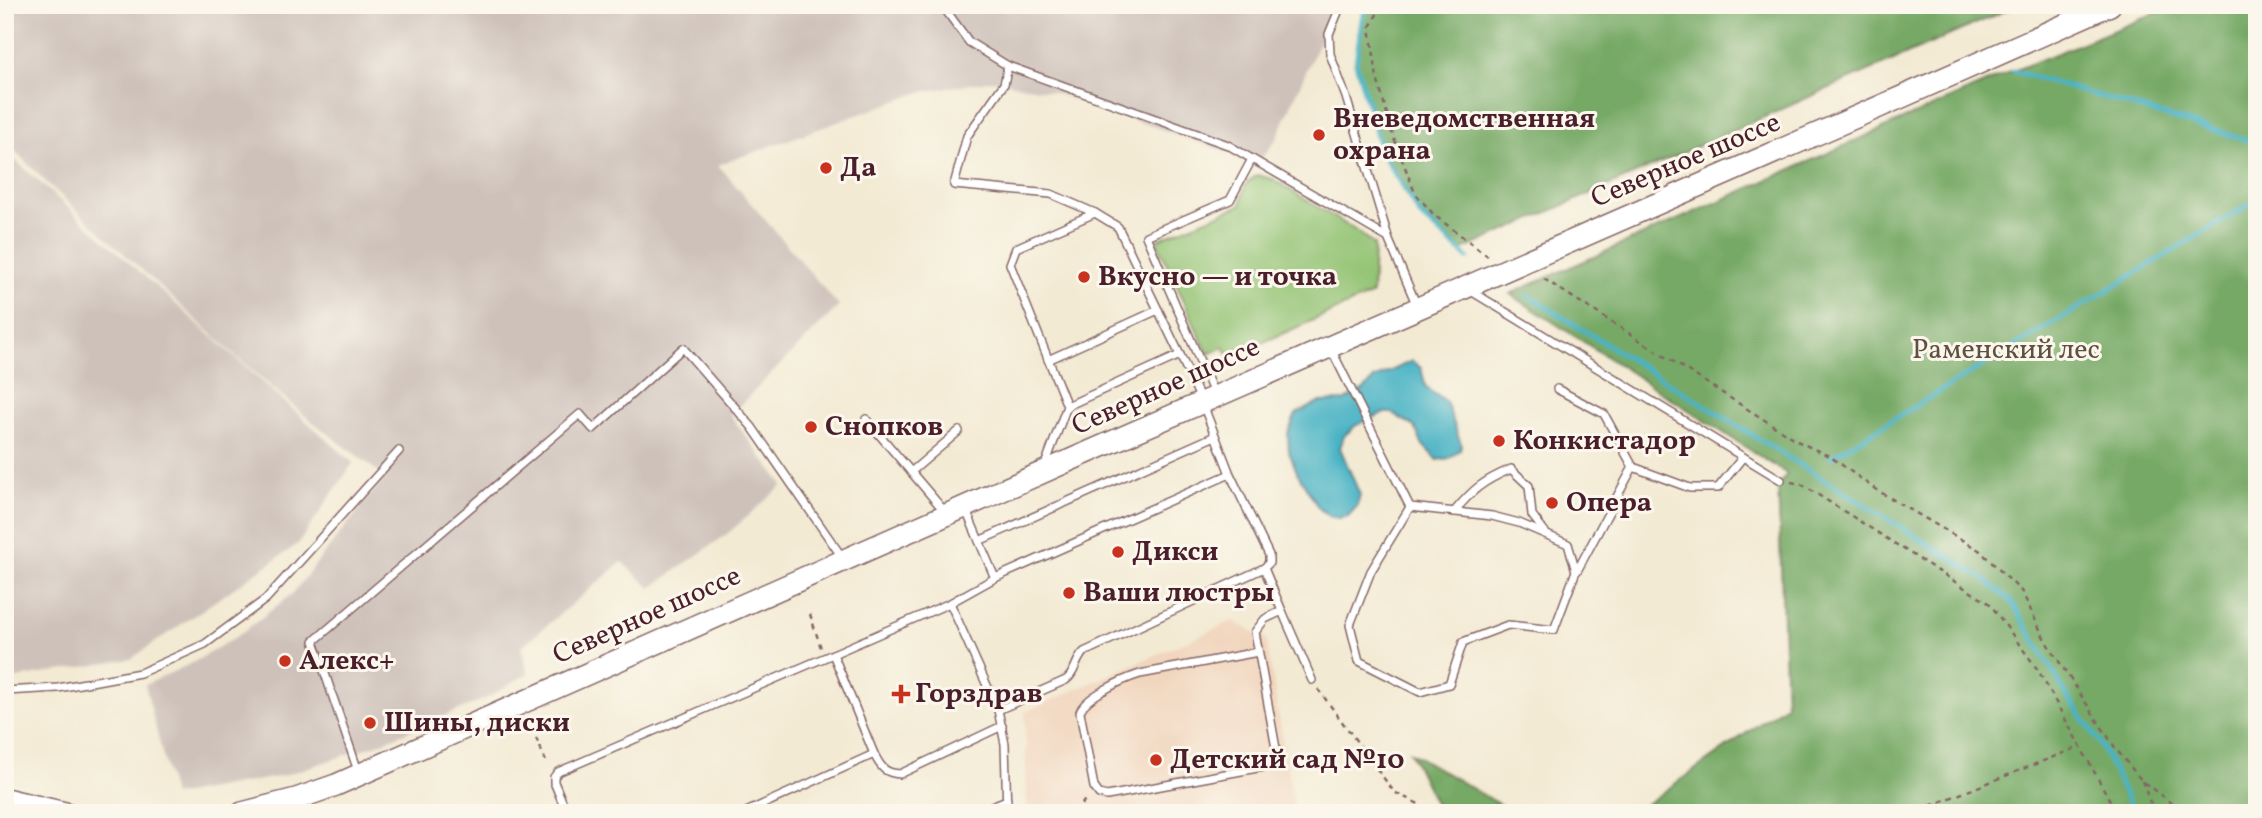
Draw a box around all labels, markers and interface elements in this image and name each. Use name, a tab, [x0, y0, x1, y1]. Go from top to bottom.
place label: Вневедомственная охрана	[1333, 100, 1595, 171]
street label: Северное шоссе	[1585, 104, 1787, 218]
marker: Вневедомственная охрана	[1311, 127, 1327, 143]
place label: Да	[840, 149, 876, 188]
marker: Да	[818, 160, 834, 176]
place label: Вкусно — и точка	[1098, 258, 1337, 297]
marker: Вкусно — и точка	[1076, 269, 1092, 285]
street label: Северное шоссе	[1066, 328, 1266, 446]
park label: Раменский лес	[1912, 331, 2100, 370]
place label: Снопков	[825, 408, 943, 447]
marker: Снопков	[803, 419, 819, 435]
place label: Конкистадор	[1513, 422, 1696, 461]
marker: Конкистадор	[1491, 433, 1507, 449]
place label: Опера	[1566, 484, 1652, 523]
marker: Опера	[1544, 495, 1560, 511]
place label: Дикси	[1132, 533, 1219, 572]
marker: Дикси	[1110, 544, 1126, 560]
street label: Северное шоссе	[547, 557, 747, 675]
place label: Ваши люстры	[1083, 574, 1274, 613]
marker: Ваши люстры	[1061, 585, 1077, 601]
place label: Алекс+	[299, 642, 394, 681]
marker: Алекс+	[277, 653, 293, 669]
place label: Горздрав	[915, 675, 1043, 714]
marker: Горздрав	[893, 686, 909, 702]
place label: Шины, диски	[384, 704, 570, 743]
marker: Шины, диски	[362, 715, 378, 731]
place label: Детский сад №10	[1170, 741, 1405, 780]
marker: Детский сад №10	[1148, 752, 1164, 768]

